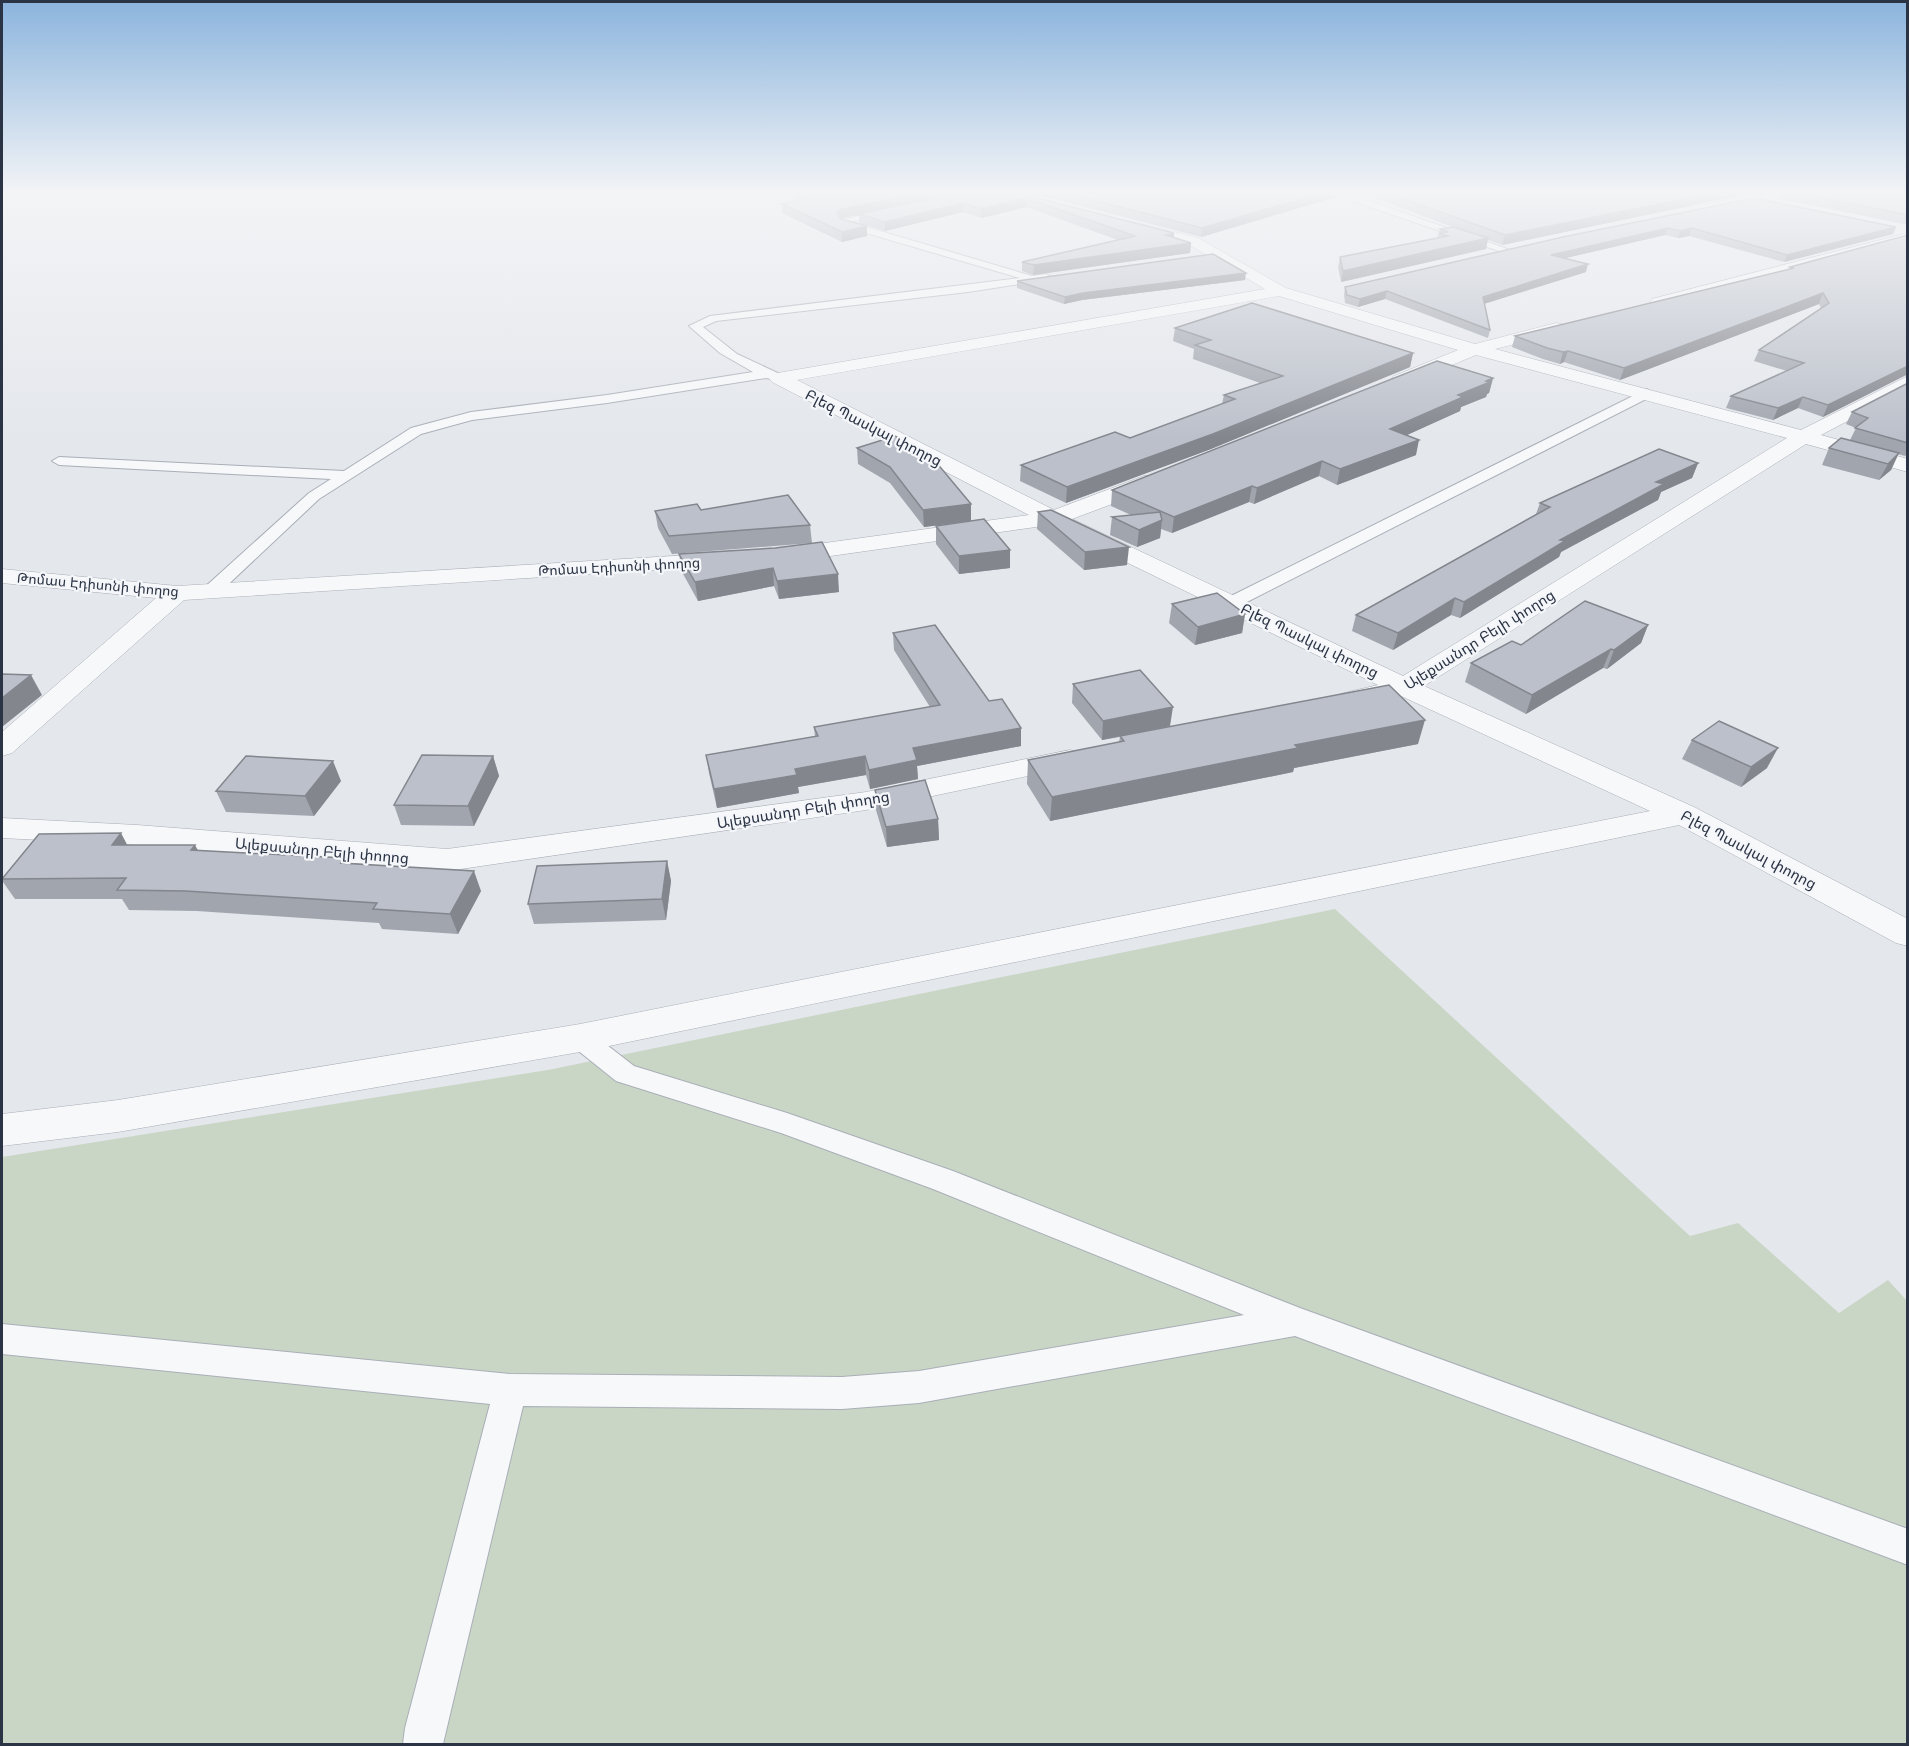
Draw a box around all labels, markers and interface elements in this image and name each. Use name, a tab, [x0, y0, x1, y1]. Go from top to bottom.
street label: Բլեզ Պասկալ փողոց	[802, 384, 946, 470]
street label: Թոմաս Էդիսոնի փողոց	[537, 552, 701, 580]
street label: Թոմաս Էդիսոնի փողոց	[16, 567, 180, 601]
street label: Ալեքսանդր Բելի փողոց	[1400, 584, 1558, 694]
street label: Բլեզ Պասկալ փողոց	[1238, 598, 1382, 682]
street label: Ալեքսանդր Բելի փողոց	[715, 785, 891, 833]
street label: Բլեզ Պասկալ փողոց	[1678, 805, 1820, 893]
street label: Ալեքսանդր Բելի փողոց	[234, 832, 410, 868]

